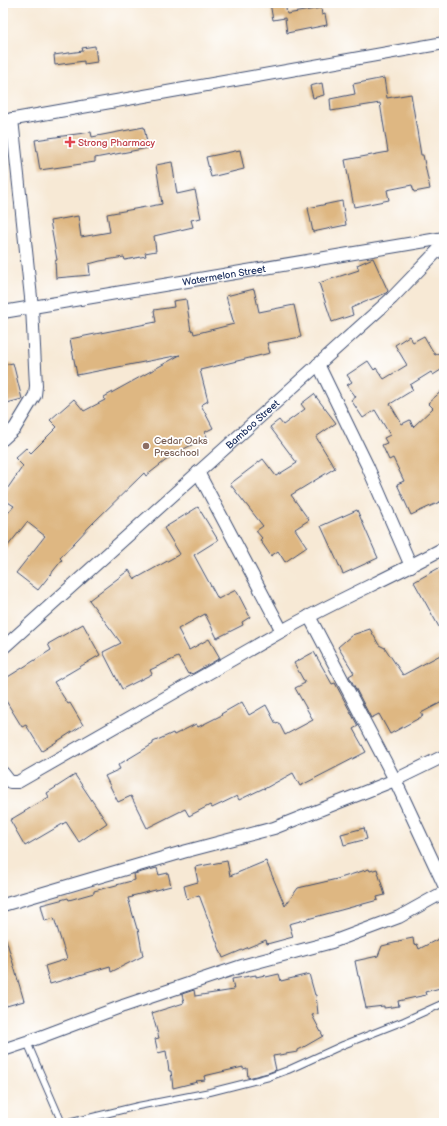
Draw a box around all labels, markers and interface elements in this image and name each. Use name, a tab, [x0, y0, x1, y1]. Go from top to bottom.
marker: Strong Pharmacy	[65, 137, 75, 147]
place label: Strong Pharmacy	[78, 137, 156, 149]
street label: Watermelon Street	[182, 263, 267, 289]
street label: Bamboo Street	[223, 397, 282, 452]
place label: Cedar Oaks Preschool	[154, 435, 208, 459]
marker: Cedar Oaks Preschool	[141, 441, 151, 451]

